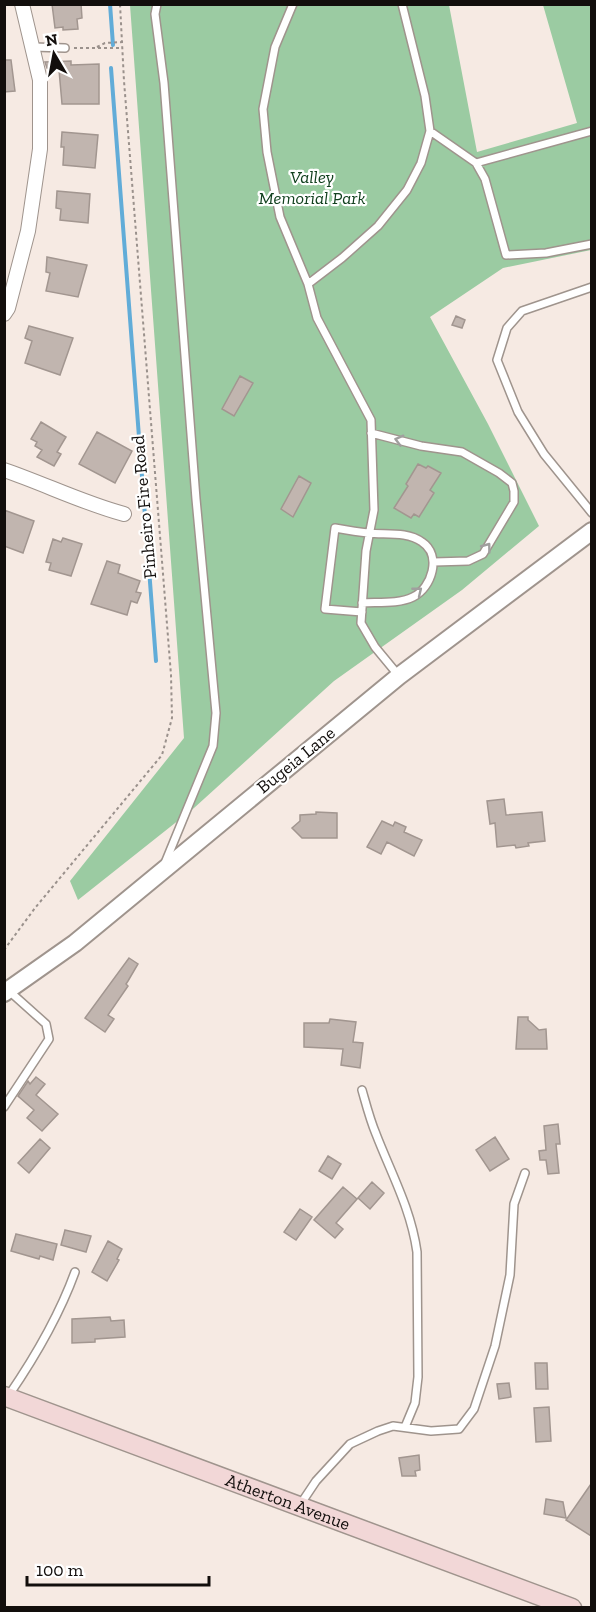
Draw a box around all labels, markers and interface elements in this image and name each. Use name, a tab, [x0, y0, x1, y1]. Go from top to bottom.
north arrow	[24, 24, 84, 84]
text: N	[44, 29, 59, 50]
park label: Valley Memorial Park	[259, 166, 365, 209]
street label: Pinheiro Fire Road	[127, 434, 161, 580]
one-way arrow	[394, 435, 405, 447]
one-way arrow	[480, 543, 491, 554]
one-way arrow	[411, 588, 422, 599]
street label: Bugeia Lane	[252, 722, 340, 798]
street label: Atherton Avenue	[223, 1469, 353, 1535]
scale bar	[27, 1549, 208, 1587]
text: 100 m	[36, 1559, 84, 1581]

